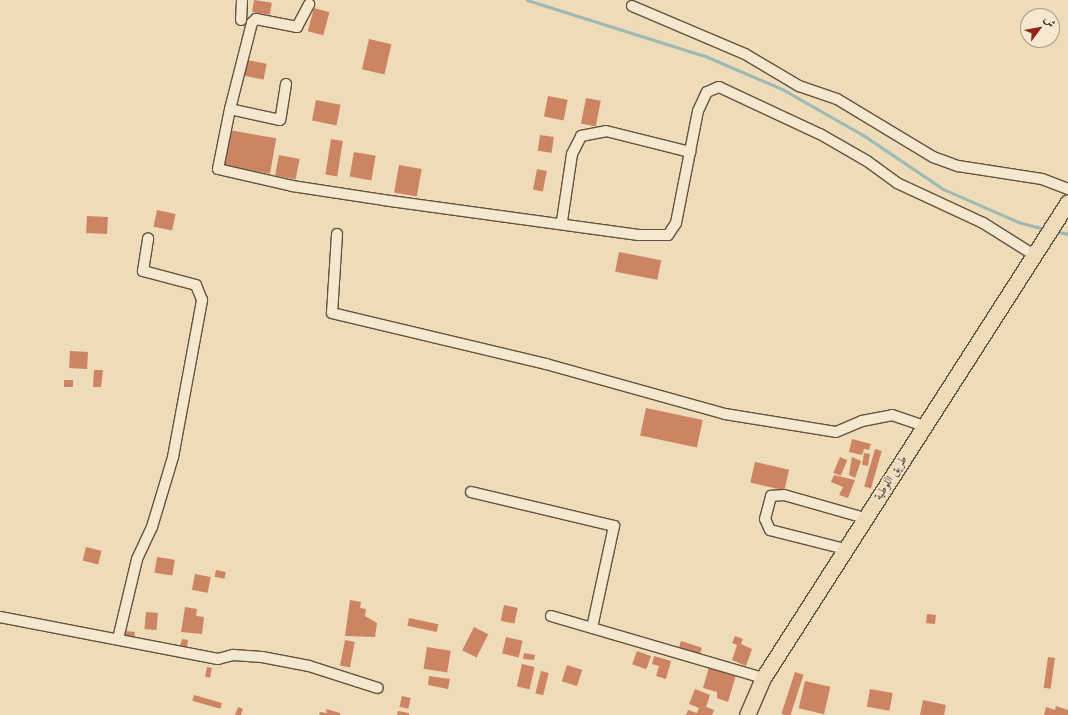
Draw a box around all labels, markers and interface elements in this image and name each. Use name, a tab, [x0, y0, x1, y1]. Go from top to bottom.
north arrow	[1020, 8, 1060, 48]
text: ش	[1041, 14, 1058, 30]
street label: طريق اللوطية	[871, 453, 911, 503]

